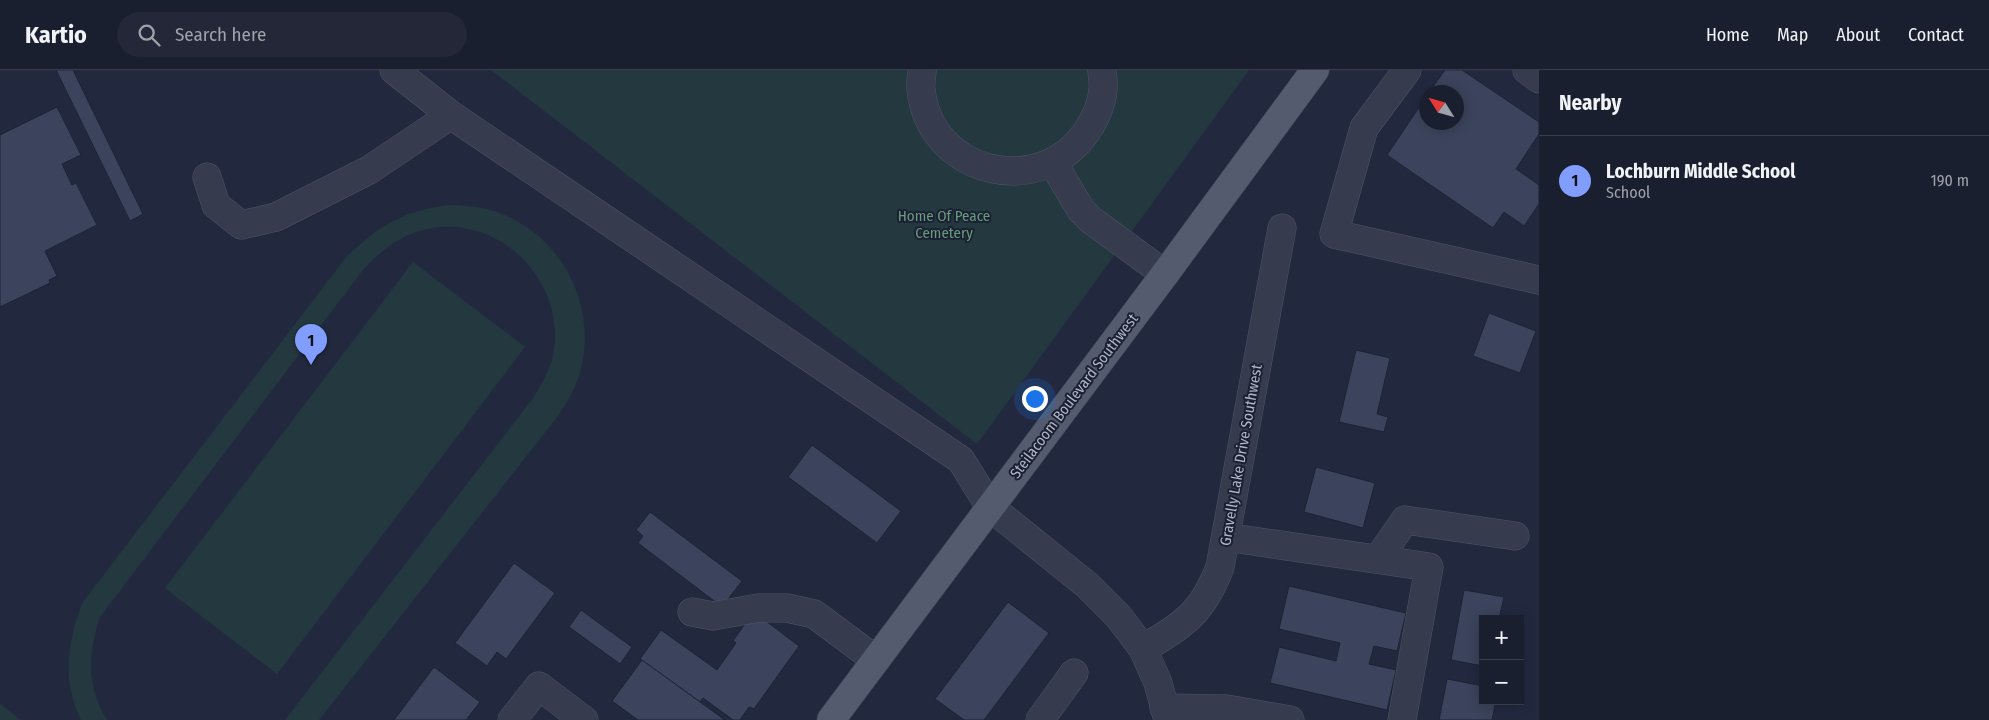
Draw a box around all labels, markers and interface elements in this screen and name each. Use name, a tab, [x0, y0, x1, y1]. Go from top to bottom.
search box	[117, 12, 467, 57]
text: Kartio	[25, 21, 87, 49]
icon: search	[135, 21, 163, 49]
text: Search here	[175, 23, 266, 46]
text: Home	[1706, 24, 1749, 46]
text: Map	[1777, 24, 1808, 46]
text: About	[1836, 24, 1880, 46]
text: Contact	[1908, 24, 1964, 46]
north arrow	[1419, 85, 1464, 130]
text: Nearby	[1559, 90, 1621, 116]
text: Lochburn Middle School	[1606, 160, 1795, 183]
text: 1	[1572, 171, 1578, 190]
text: 190 m	[1931, 171, 1969, 190]
text: School	[1606, 183, 1650, 202]
park label: Home Of Peace Cemetery	[898, 207, 990, 242]
street label: Steilacoom Boulevard Southwest	[1006, 310, 1142, 482]
pin: 1	[295, 324, 327, 365]
street label: Gravelly Lake Drive Southwest	[1216, 363, 1266, 547]
your location	[1022, 386, 1048, 412]
map controls	[1479, 615, 1524, 705]
button: +	[1479, 615, 1524, 660]
button: −	[1479, 660, 1524, 705]

